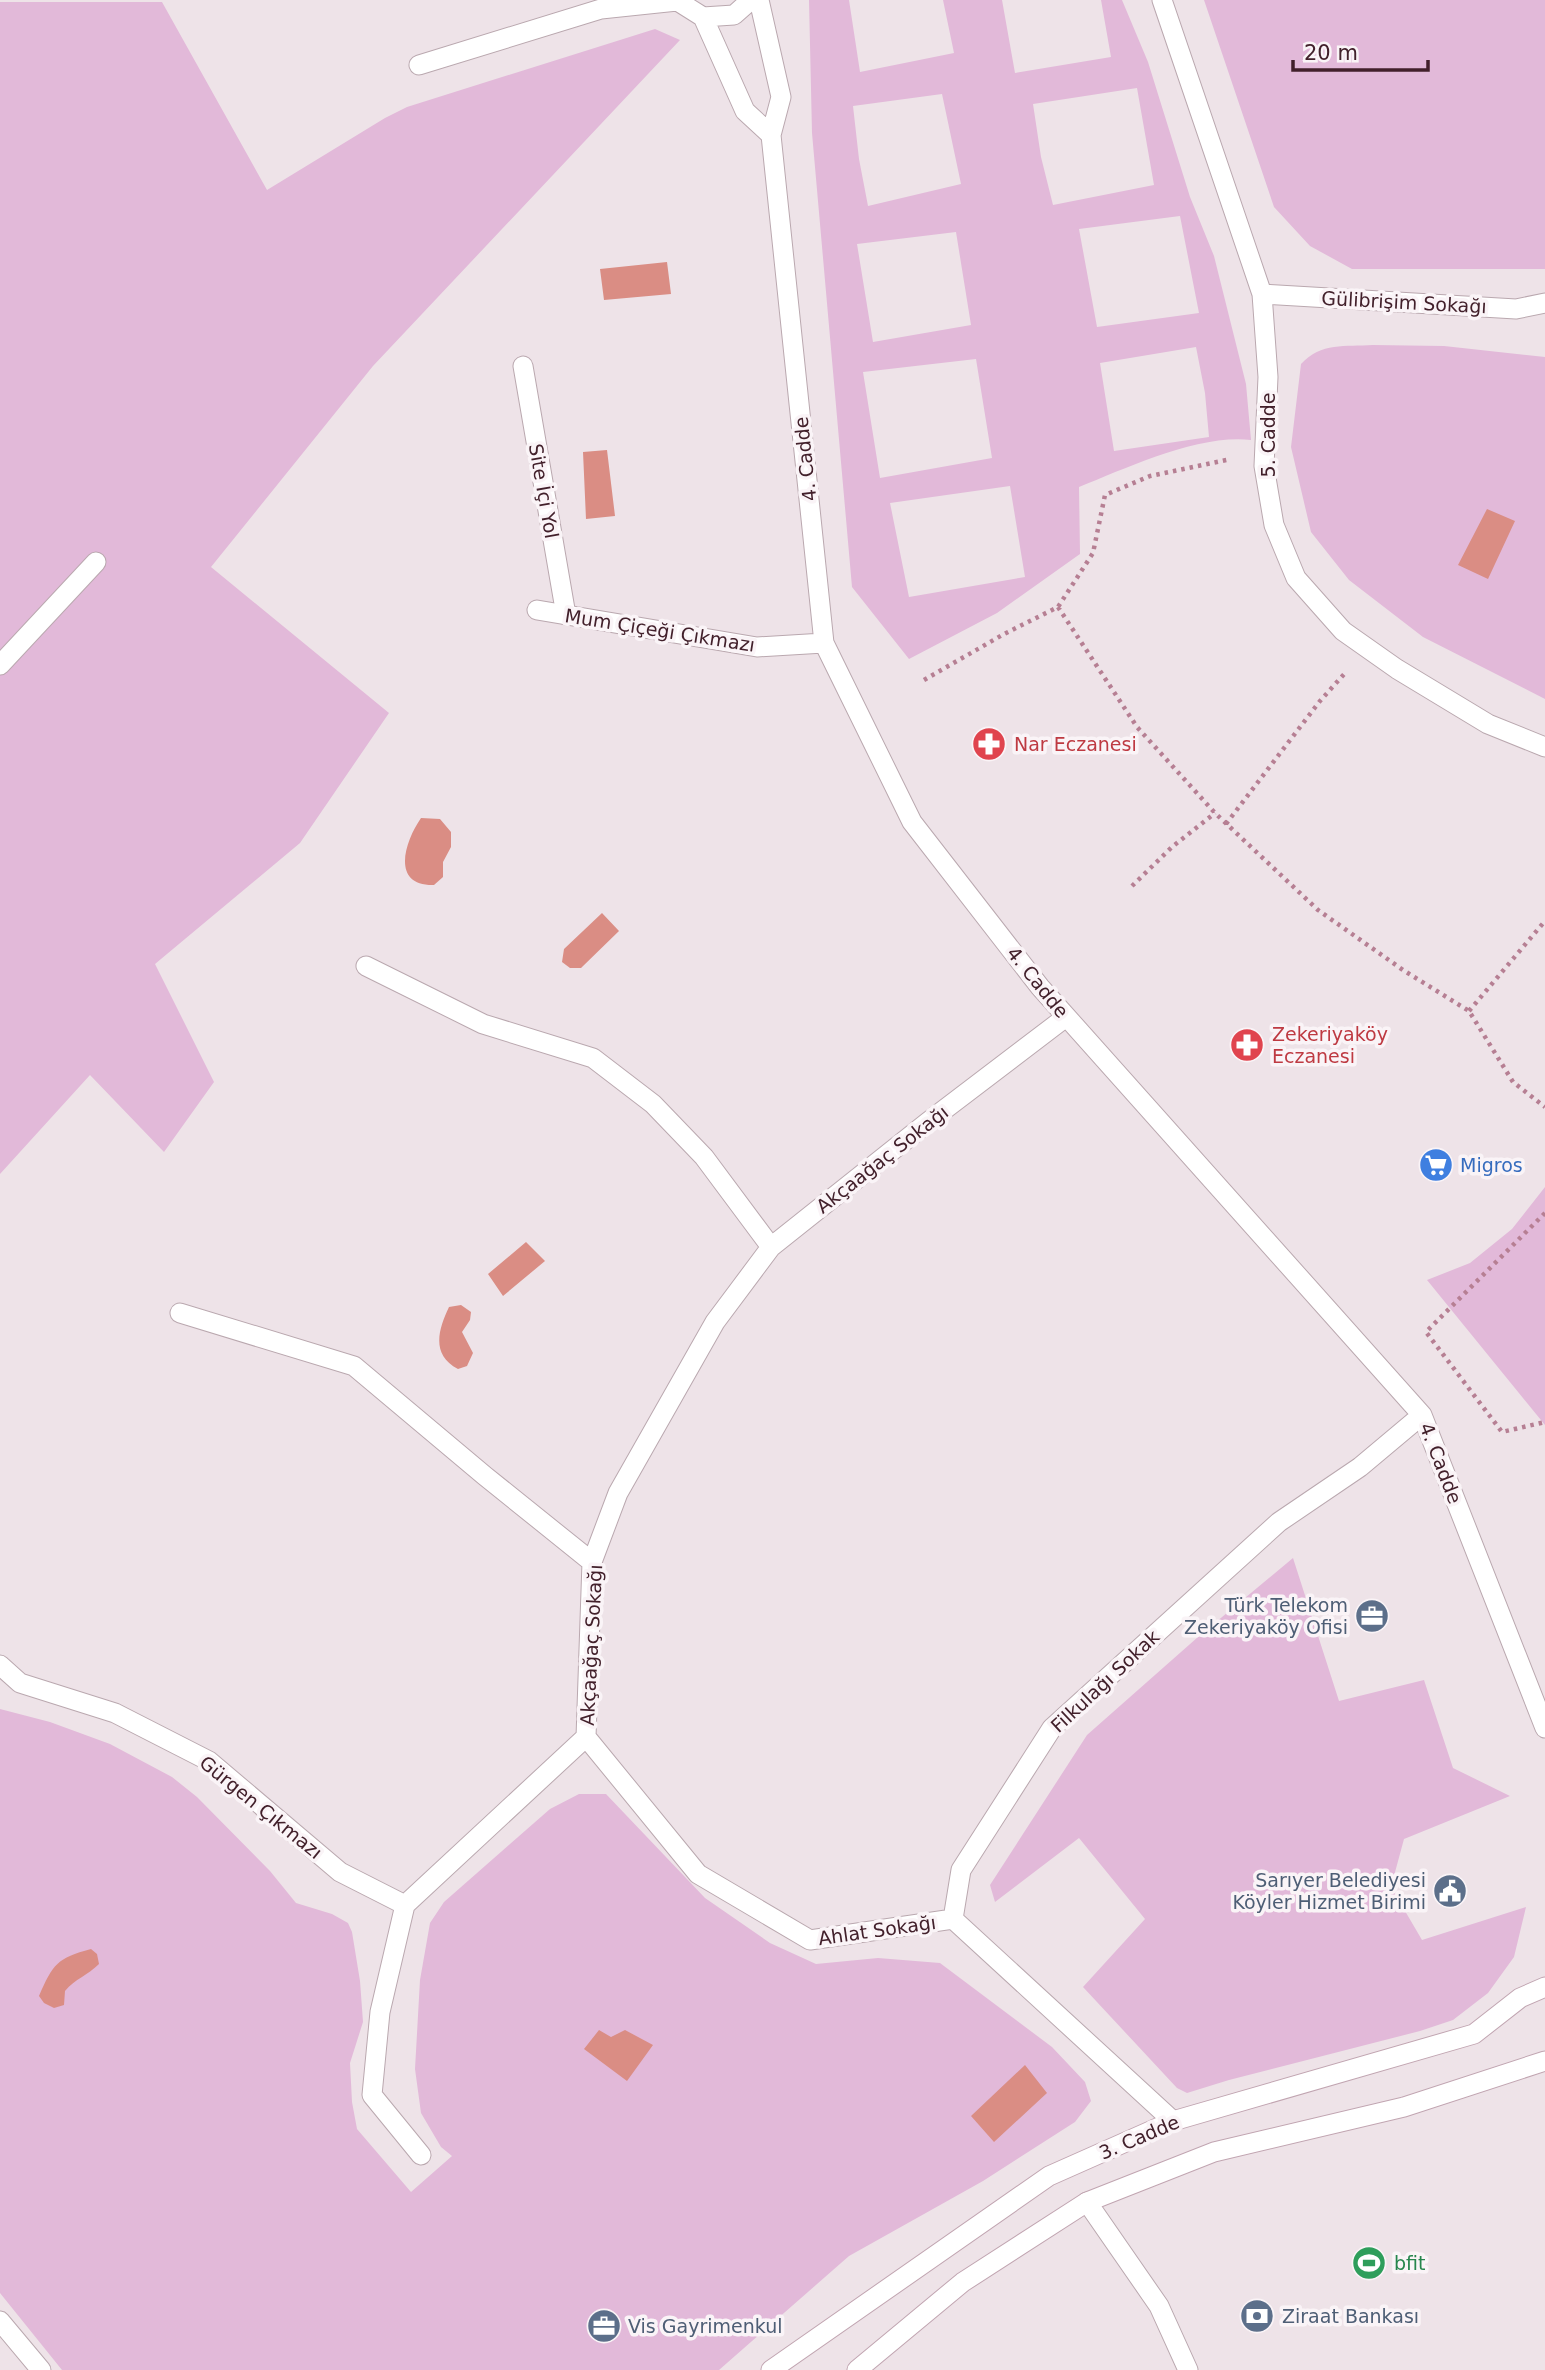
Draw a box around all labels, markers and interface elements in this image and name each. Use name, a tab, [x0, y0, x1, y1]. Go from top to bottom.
scale bar	[1293, 28, 1428, 72]
text: 20 m	[1304, 41, 1358, 65]
street label: Gülibrişim Sokağı	[1321, 287, 1487, 317]
street label: 5. Cadde	[1257, 393, 1279, 477]
street label: 4. Cadde	[790, 416, 820, 502]
street label: Site İçi Yol	[525, 442, 563, 540]
street label: Mum Çiçeği Çıkmazı	[563, 604, 757, 656]
pharmacy icon: Nar Eczanesi	[970, 725, 1008, 763]
place label: Nar Eczanesi	[1014, 733, 1137, 755]
street label: 4. Cadde	[1003, 942, 1073, 1022]
place label: Zekeriyaköy Eczanesi	[1272, 1023, 1388, 1067]
pharmacy icon: Zekeriyaköy Eczanesi	[1228, 1026, 1266, 1064]
street label: Akçaağaç Sokağı	[812, 1101, 952, 1217]
supermarket icon: Migros	[1417, 1146, 1455, 1184]
place label: Migros	[1460, 1154, 1523, 1176]
street label: 4. Cadde	[1416, 1419, 1466, 1507]
street label: Akçaağaç Sokağı	[576, 1564, 606, 1726]
place label: Türk Telekom Zekeriyaköy Ofisi	[1184, 1594, 1348, 1638]
office icon: Türk Telekom Zekeriyaköy Ofisi	[1353, 1597, 1391, 1635]
street label: Filkulağı Sokak	[1046, 1625, 1164, 1737]
street label: Gürgen Çıkmazı	[195, 1751, 327, 1863]
place label: Sarıyer Belediyesi Köyler Hizmet Birimi	[1232, 1869, 1426, 1913]
public building icon: Sarıyer Belediyesi Köyler Hizmet Birimi	[1431, 1872, 1469, 1910]
street label: Ahlat Sokağı	[817, 1911, 937, 1949]
street label: 3. Cadde	[1096, 2110, 1182, 2164]
sports icon: bfit	[1350, 2244, 1388, 2282]
place label: bfit	[1394, 2252, 1425, 2274]
bank icon: Ziraat Bankası	[1238, 2297, 1276, 2335]
place label: Ziraat Bankası	[1282, 2305, 1419, 2327]
office icon: Vis Gayrimenkul	[585, 2307, 623, 2345]
place label: Vis Gayrimenkul	[628, 2315, 782, 2337]

